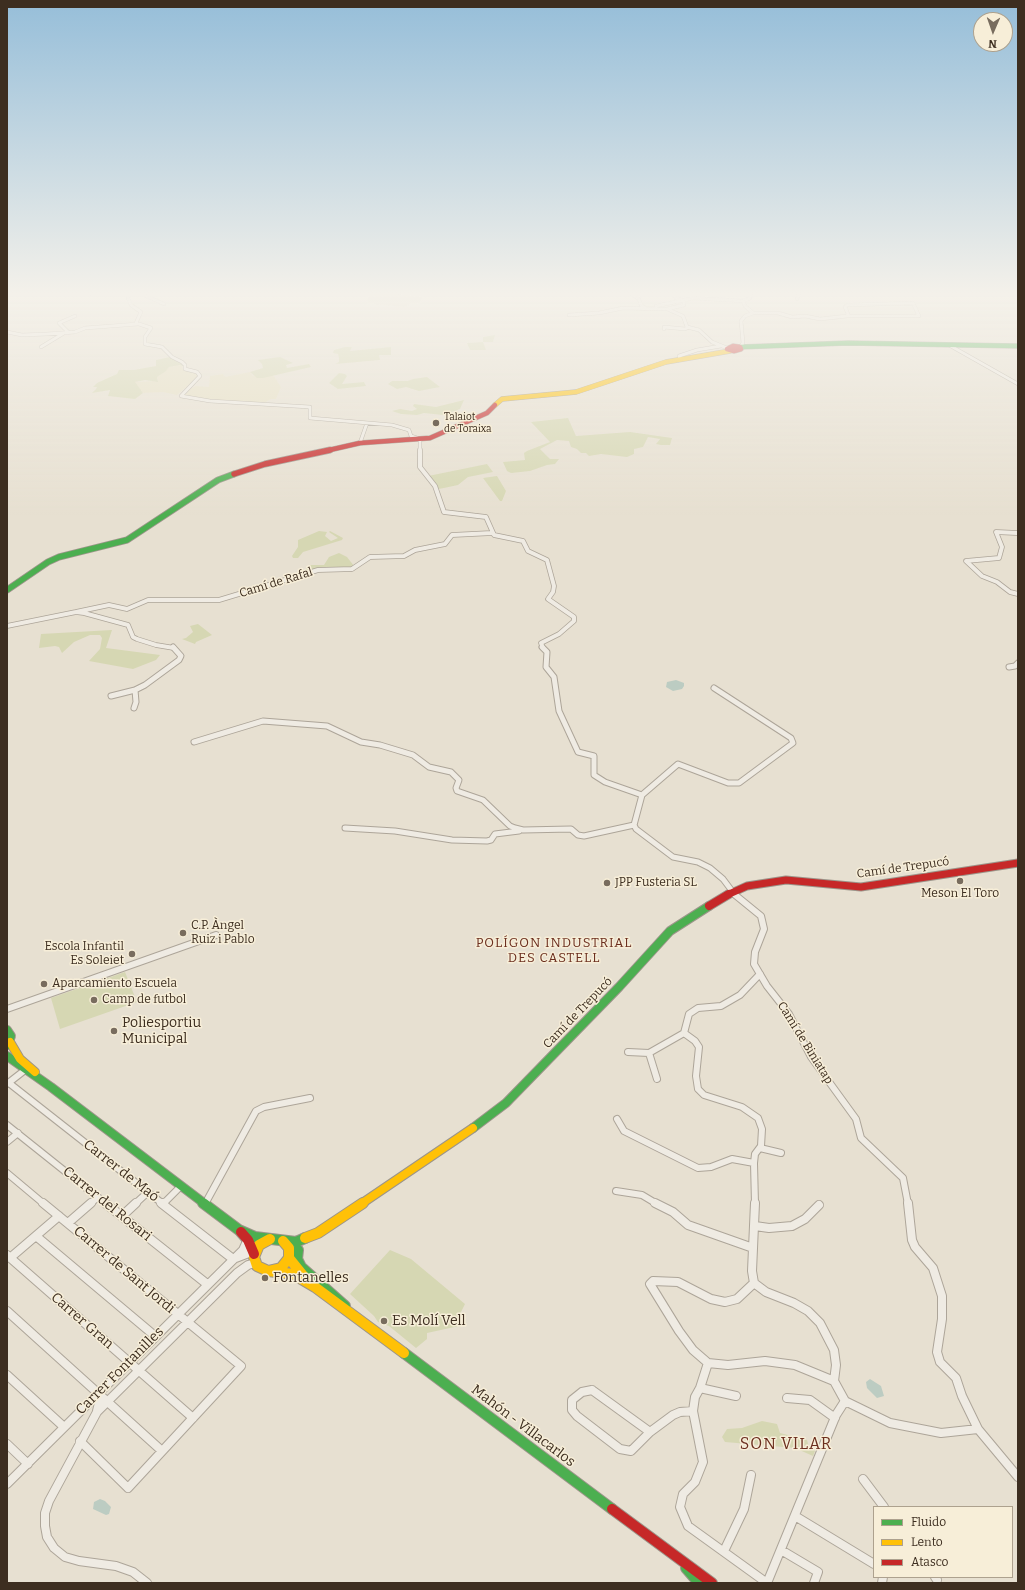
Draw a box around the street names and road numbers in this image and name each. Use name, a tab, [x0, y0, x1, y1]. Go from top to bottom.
street label: Camí de Rafal	[238, 565, 314, 601]
street label: Camí de Trepucó	[856, 854, 950, 882]
street label: Camí de Trepucó	[540, 974, 616, 1052]
street label: Camí de Biniatap	[774, 999, 836, 1087]
street label: Carrer de Maó	[80, 1136, 162, 1206]
street label: Carrer del Rosari	[59, 1163, 155, 1245]
street label: Carrer de Sant Jordi	[70, 1223, 178, 1317]
street label: Carrer Gran	[47, 1289, 117, 1353]
street label: Carrer Fontanilles	[73, 1324, 167, 1418]
street label: Mahón - Villacarlos	[468, 1381, 578, 1471]

